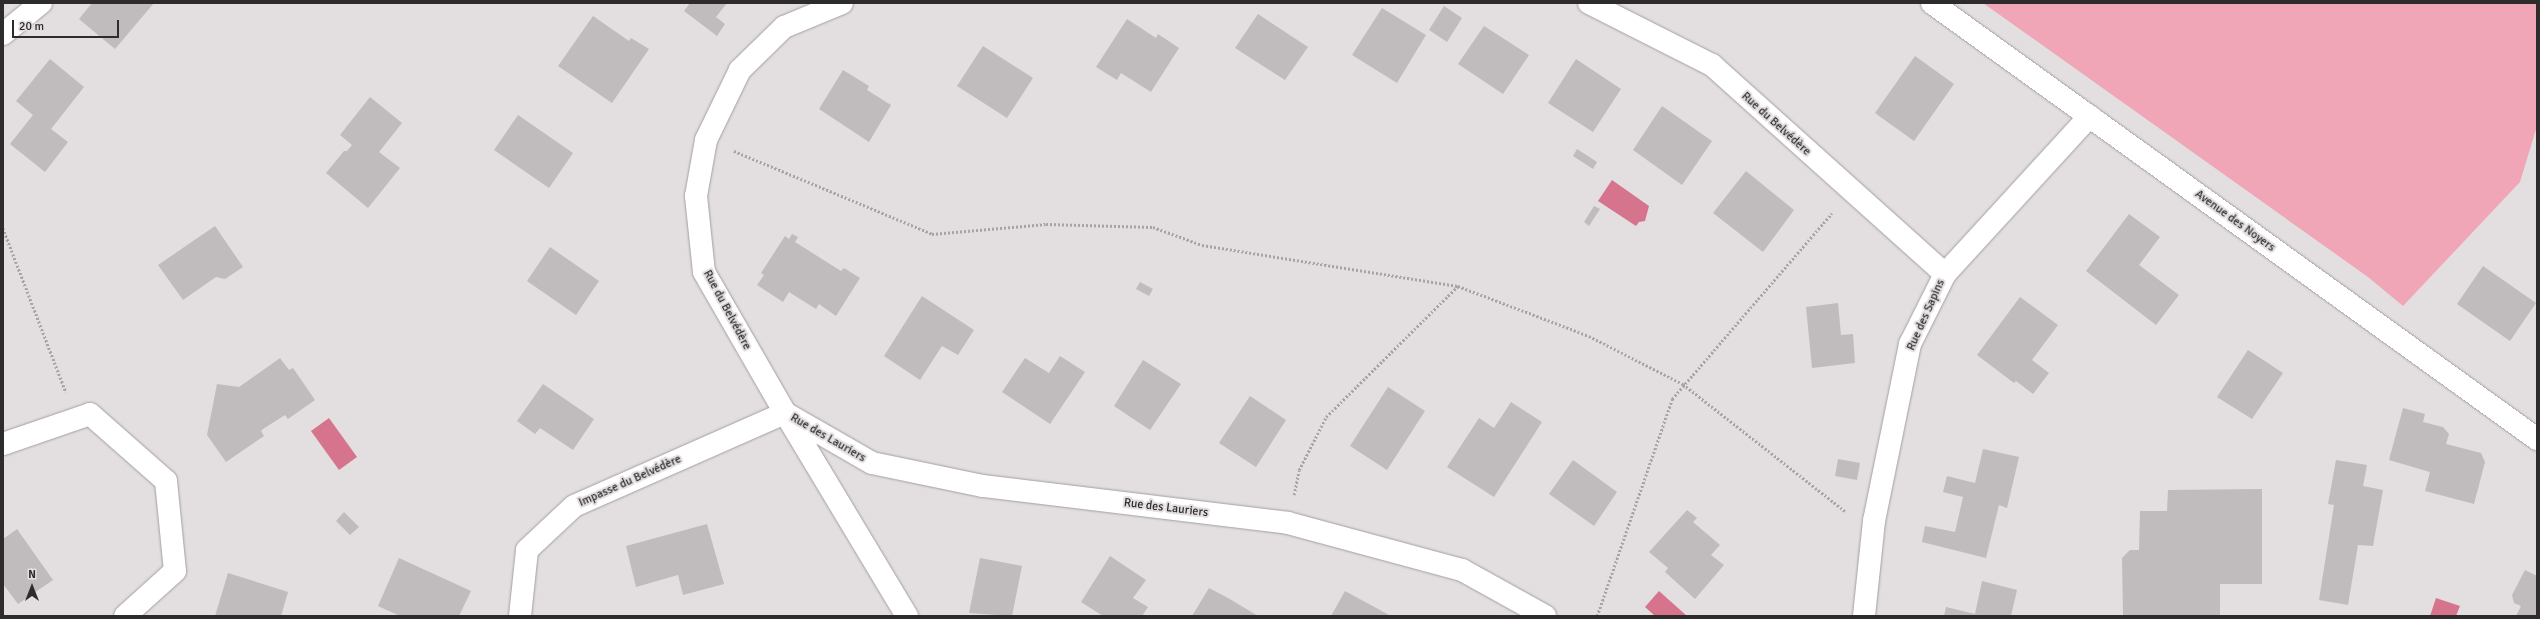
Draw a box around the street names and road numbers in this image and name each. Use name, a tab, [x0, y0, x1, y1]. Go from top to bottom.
street label: Rue du Belvédère	[1738, 89, 1814, 159]
street label: Avenue des Noyers	[2192, 187, 2278, 255]
street label: Rue du Belvédère	[700, 268, 754, 352]
street label: Rue des Sapins	[1904, 277, 1948, 353]
street label: Rue des Lauriers	[788, 411, 868, 465]
street label: Impasse du Belvédère	[576, 452, 684, 510]
street label: Rue des Lauriers	[1123, 496, 1209, 520]

